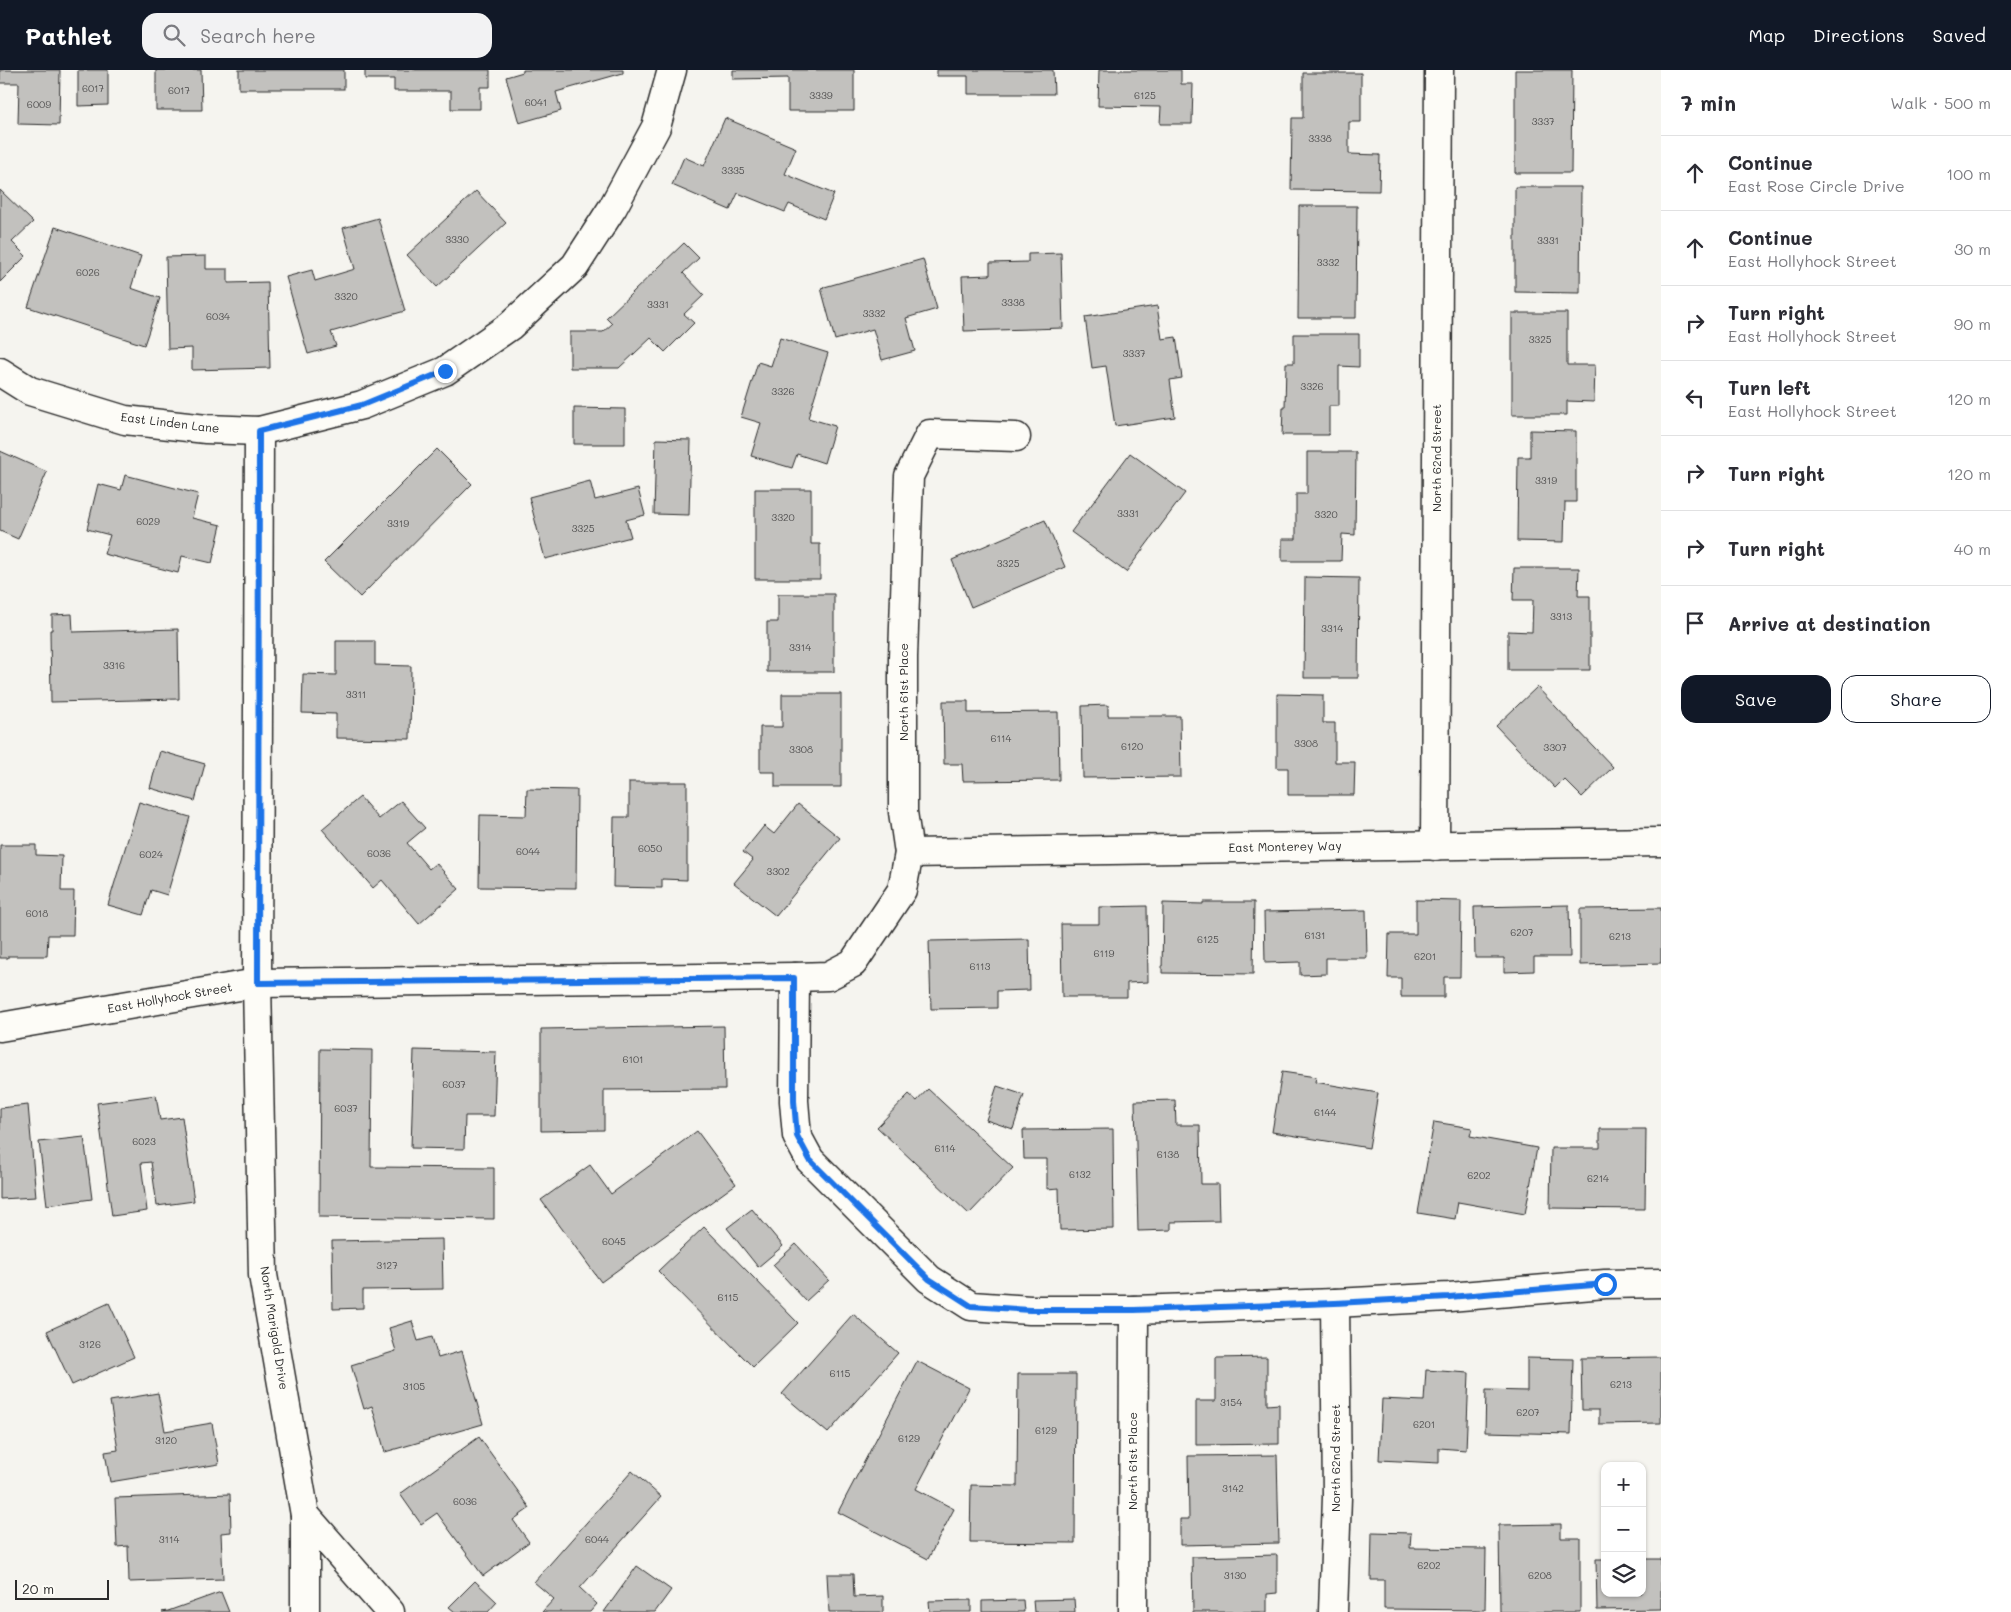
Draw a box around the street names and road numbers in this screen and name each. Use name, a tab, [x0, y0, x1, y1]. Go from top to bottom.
street label: North 62nd Street	[1428, 404, 1444, 512]
street label: East Linden Lane	[120, 408, 220, 436]
street label: North 61st Place	[895, 643, 911, 741]
street label: East Monterey Way	[1228, 837, 1342, 855]
street label: East Hollyhock Street	[106, 978, 234, 1016]
street label: North Marigold Drive	[257, 1265, 293, 1391]
street label: North 62nd Street	[1327, 1404, 1343, 1512]
street label: North 61st Place	[1124, 1412, 1140, 1510]

